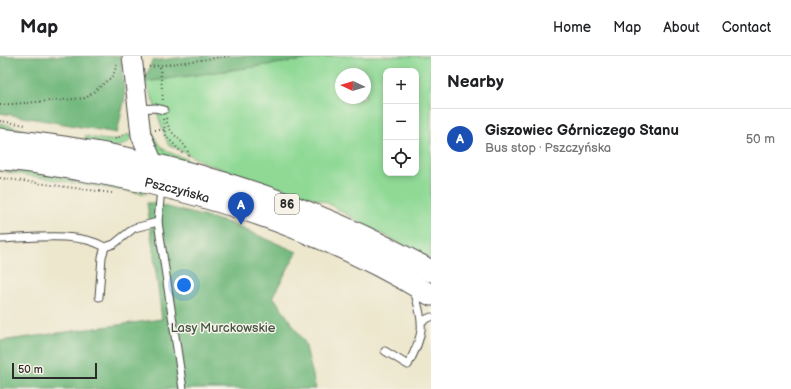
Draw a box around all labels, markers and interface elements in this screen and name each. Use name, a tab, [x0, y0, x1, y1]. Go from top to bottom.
text: Map	[20, 16, 58, 39]
text: Home	[553, 19, 591, 36]
text: Map	[613, 19, 641, 36]
text: About	[663, 19, 700, 36]
text: Contact	[722, 19, 771, 36]
north arrow	[335, 68, 371, 104]
map controls	[383, 68, 419, 176]
button: +	[383, 68, 419, 104]
text: Nearby	[447, 72, 504, 92]
button: −	[383, 104, 419, 140]
text: Giszowiec Górniczego Stanu	[485, 121, 679, 140]
text: A	[456, 131, 464, 147]
text: 50 m	[746, 131, 775, 147]
button: locate	[383, 140, 419, 176]
text: Bus stop · Pszczyńska	[485, 140, 611, 156]
street label: Pszczyńska	[143, 174, 211, 207]
pin: A	[228, 192, 254, 225]
road number: 86	[275, 194, 299, 214]
your location	[174, 275, 194, 295]
park label: Lasy Murckowskie	[170, 320, 276, 336]
scale bar	[12, 361, 97, 380]
text: 50 m	[18, 363, 43, 376]

